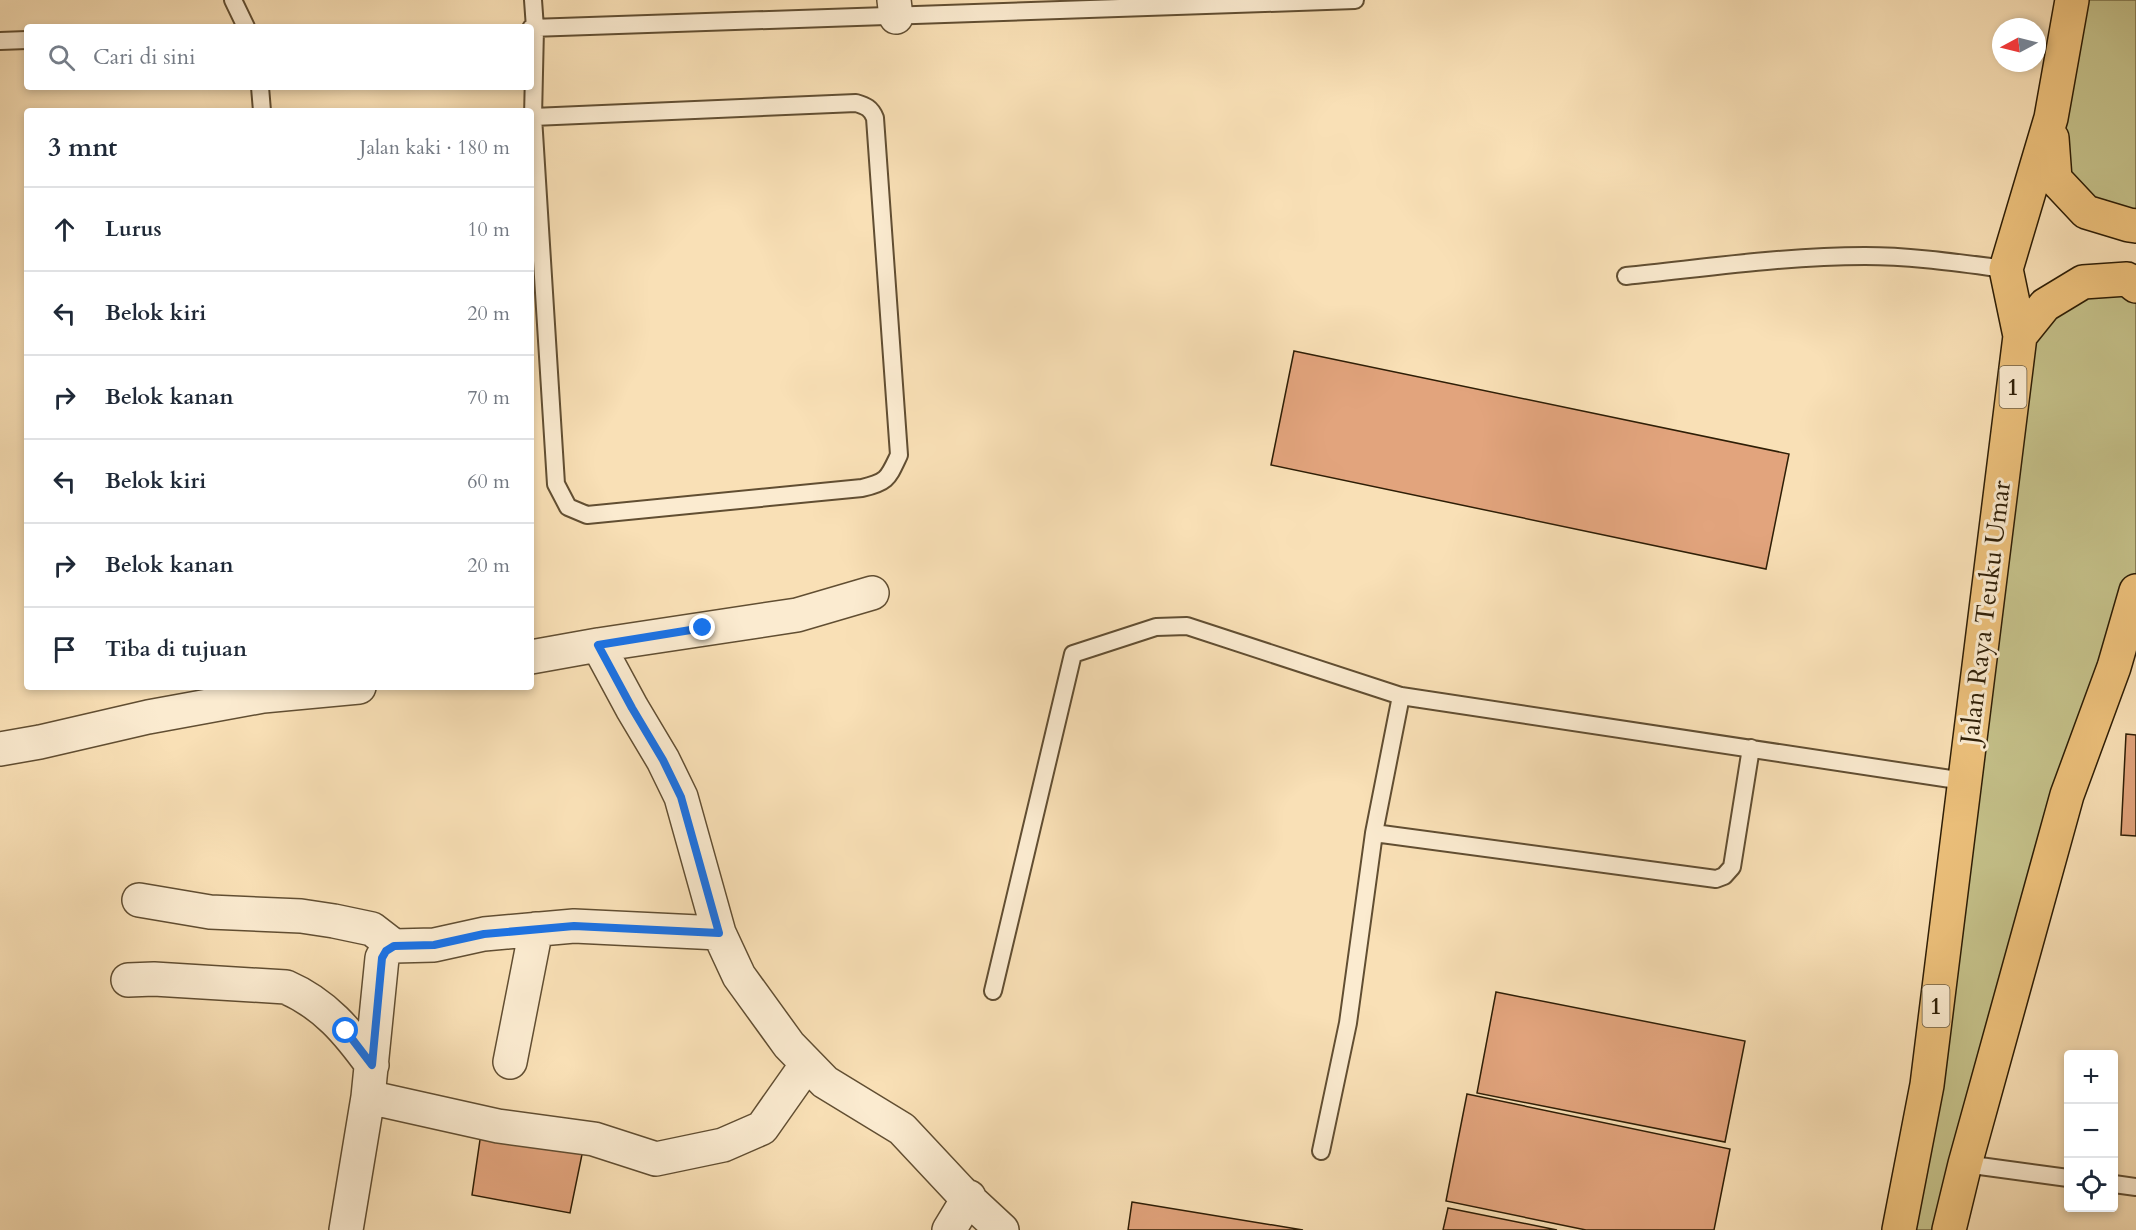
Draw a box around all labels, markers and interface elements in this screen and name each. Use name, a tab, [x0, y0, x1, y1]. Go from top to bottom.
north arrow	[1992, 18, 2046, 72]
search box	[24, 24, 534, 90]
icon: search	[45, 41, 78, 74]
text: Cari di sini	[93, 42, 196, 72]
text: 3 mnt	[48, 130, 117, 165]
text: Jalan kaki · 180 m	[360, 134, 510, 161]
icon: ahead	[48, 213, 81, 246]
text: Lurus	[105, 214, 162, 244]
text: 10 m	[467, 216, 510, 243]
icon: left	[48, 297, 81, 330]
text: Belok kiri	[105, 298, 206, 328]
text: 20 m	[467, 300, 510, 327]
road number: 1	[2000, 366, 2026, 408]
icon: right	[48, 381, 81, 414]
text: Belok kanan	[105, 382, 234, 412]
text: 70 m	[467, 384, 510, 411]
icon: left	[48, 465, 81, 498]
text: Belok kiri	[105, 466, 206, 496]
text: 60 m	[467, 468, 510, 495]
street label: Jalan Raya Teuku Umar	[1951, 478, 2019, 750]
icon: right	[48, 549, 81, 582]
text: Belok kanan	[105, 550, 234, 580]
text: 20 m	[467, 552, 510, 579]
route end	[689, 614, 715, 640]
icon: arrive	[48, 633, 81, 666]
text: Tiba di tujuan	[105, 634, 247, 664]
road number: 1	[1922, 985, 1950, 1027]
route start	[332, 1017, 358, 1043]
map controls	[2064, 1050, 2118, 1212]
button: +	[2064, 1050, 2118, 1104]
button: −	[2064, 1104, 2118, 1158]
button: locate	[2064, 1158, 2118, 1212]

